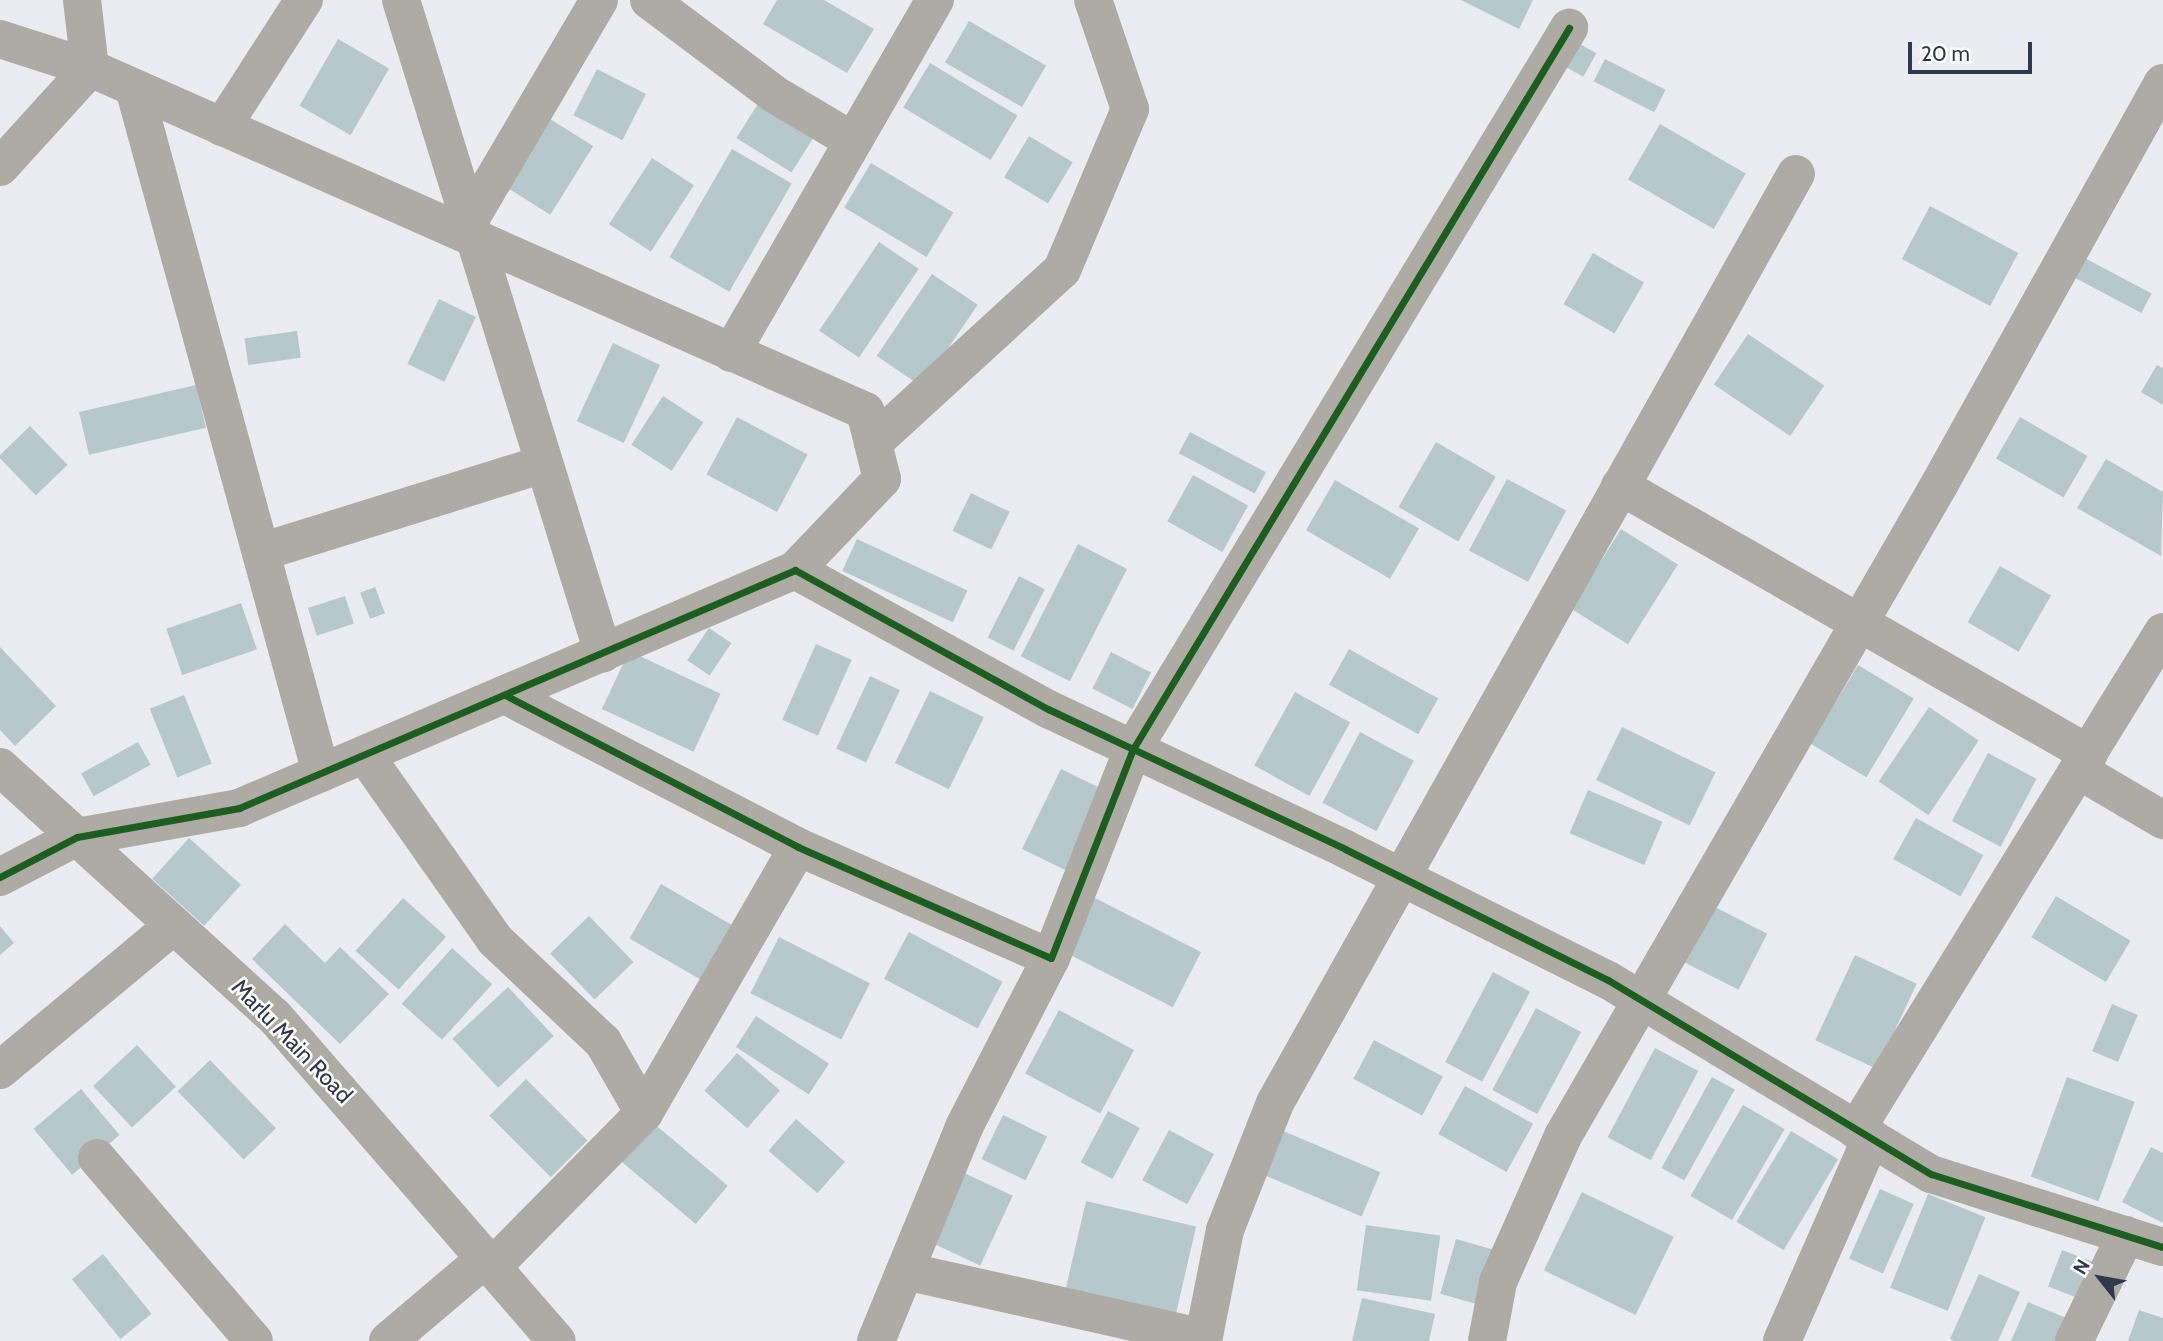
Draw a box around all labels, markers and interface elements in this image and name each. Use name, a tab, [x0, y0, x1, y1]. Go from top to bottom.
scale bar	[1911, 28, 2035, 72]
text: 20 m	[1921, 41, 1970, 66]
street label: Marlu Main Road	[226, 973, 358, 1109]
north arrow	[2065, 1243, 2135, 1313]
text: N	[2068, 1255, 2095, 1279]

